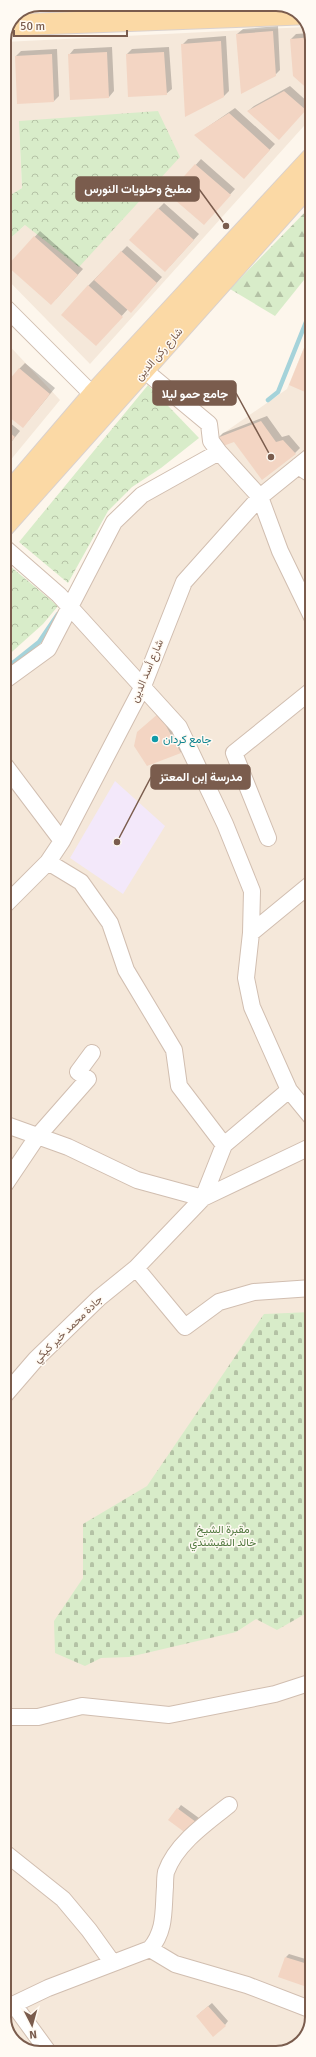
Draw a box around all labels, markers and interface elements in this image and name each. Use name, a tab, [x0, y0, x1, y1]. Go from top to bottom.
scale bar	[14, 12, 127, 38]
text: 50 m	[20, 19, 45, 34]
callout: مطبخ وحلويات النورس	[76, 177, 199, 201]
text: مطبخ وحلويات النورس	[84, 182, 192, 197]
street label: شارع ركن الدين	[132, 325, 186, 384]
callout: جامع حمو ليلا	[153, 381, 236, 405]
text: جامع حمو ليلا	[162, 387, 228, 402]
street label: شارع أسد الدين	[128, 637, 167, 705]
place label: جامع كردان	[163, 733, 212, 747]
marker: جامع كردان	[150, 734, 160, 744]
callout: مدرسة إبن المعتز	[151, 765, 250, 789]
text: مدرسة إبن المعتز	[158, 770, 243, 785]
street label: جادة محمد خير كيكي	[31, 1293, 107, 1367]
park label: مقبرة الشيخ خالد النقبشندي	[189, 1523, 257, 1552]
north arrow	[12, 2005, 52, 2045]
text: N	[29, 2028, 37, 2041]

